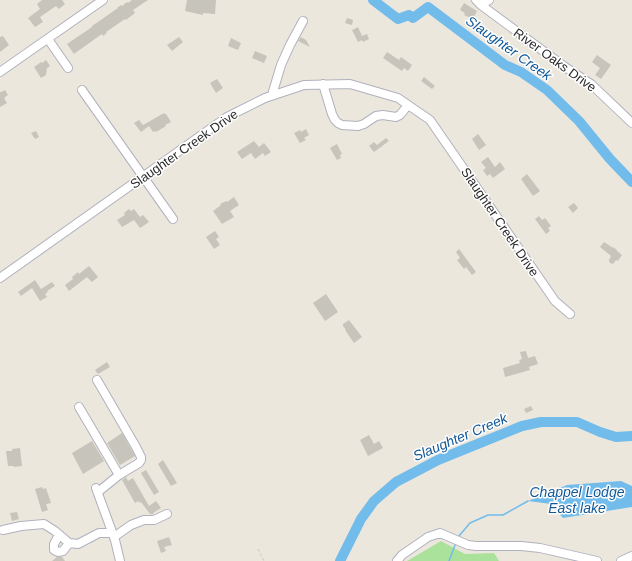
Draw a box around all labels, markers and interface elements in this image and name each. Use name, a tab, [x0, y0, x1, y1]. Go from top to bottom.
water label: Slaughter Creek	[463, 12, 556, 84]
street label: River Oaks Drive	[511, 25, 599, 95]
street label: Slaughter Creek Drive	[127, 106, 241, 192]
street label: Slaughter Creek Drive	[458, 165, 542, 279]
water label: Slaughter Creek	[410, 409, 511, 464]
water label: Chappel Lodge East lake	[530, 484, 625, 516]

